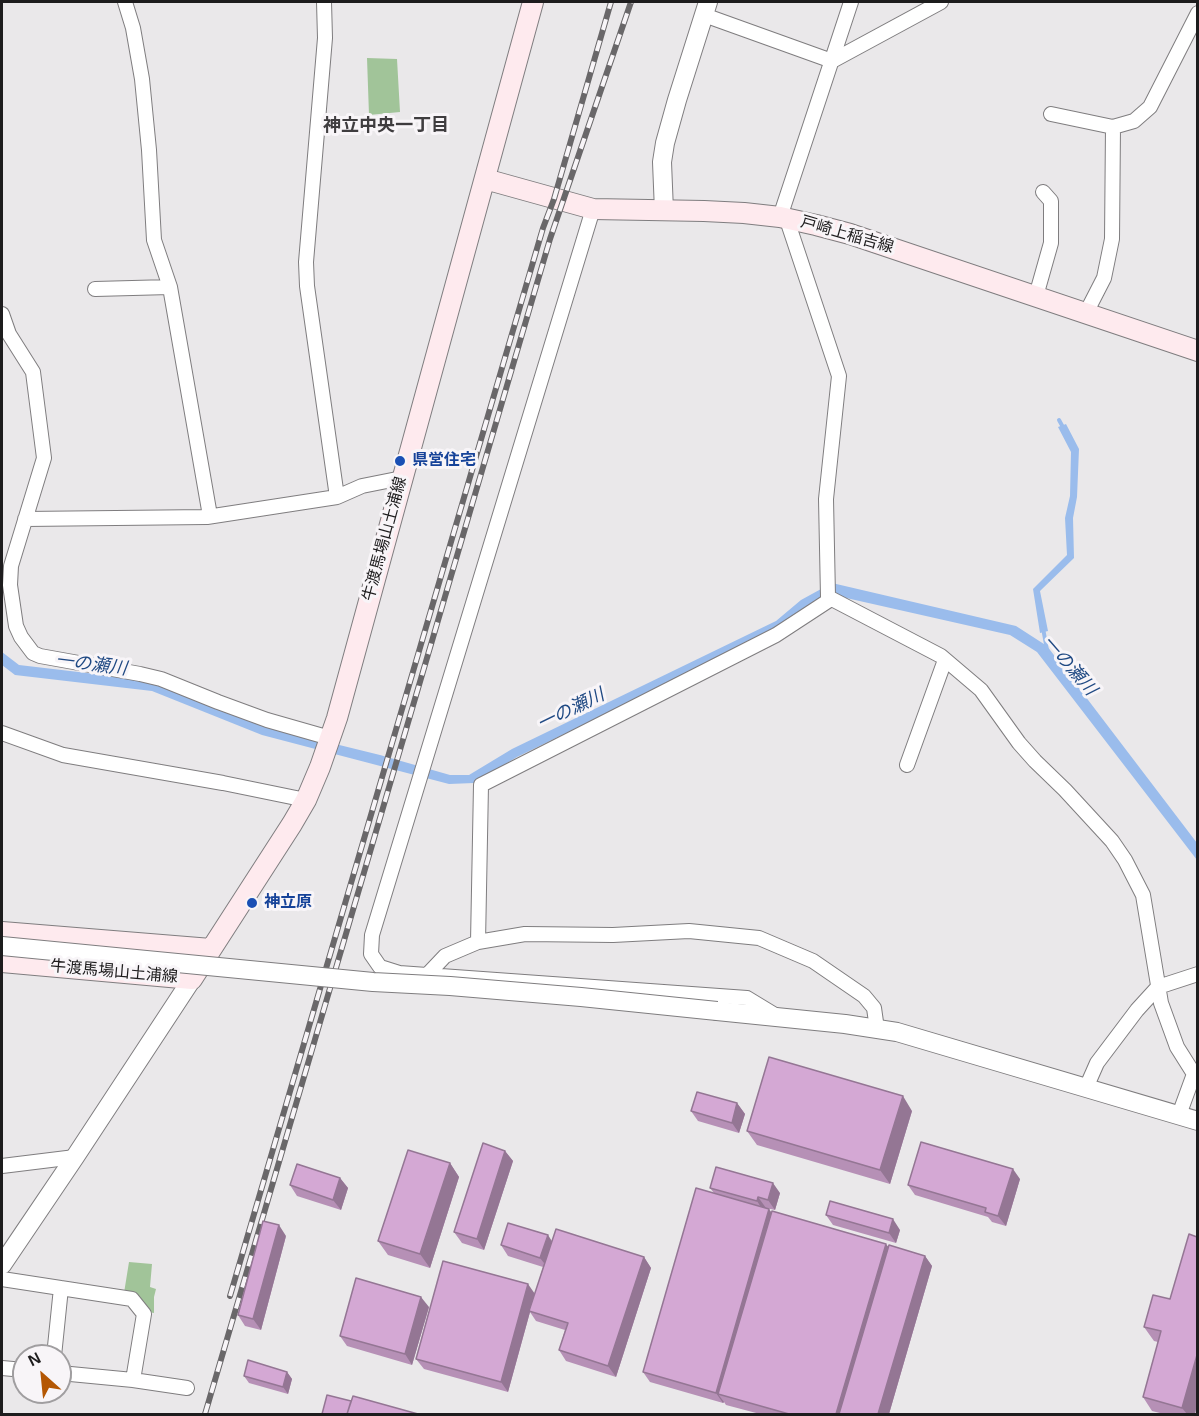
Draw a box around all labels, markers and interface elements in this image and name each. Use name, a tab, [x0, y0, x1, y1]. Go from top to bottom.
district label: 神立中央一丁目	[323, 115, 449, 137]
street label: 戸崎上稲吉線	[798, 213, 896, 257]
place label: 県営住宅	[412, 451, 476, 471]
marker: 県営住宅	[393, 454, 407, 468]
street label: 牛渡馬場山土浦線	[359, 475, 411, 603]
water label: 一の瀬川	[1037, 632, 1101, 700]
water label: 一の瀬川	[54, 650, 128, 680]
water label: 一の瀬川	[534, 685, 608, 735]
place label: 神立原	[264, 893, 312, 913]
marker: 神立原	[245, 896, 259, 910]
street label: 牛渡馬場山土浦線	[49, 957, 179, 987]
north arrow	[12, 1344, 72, 1404]
text: N	[25, 1349, 44, 1369]

